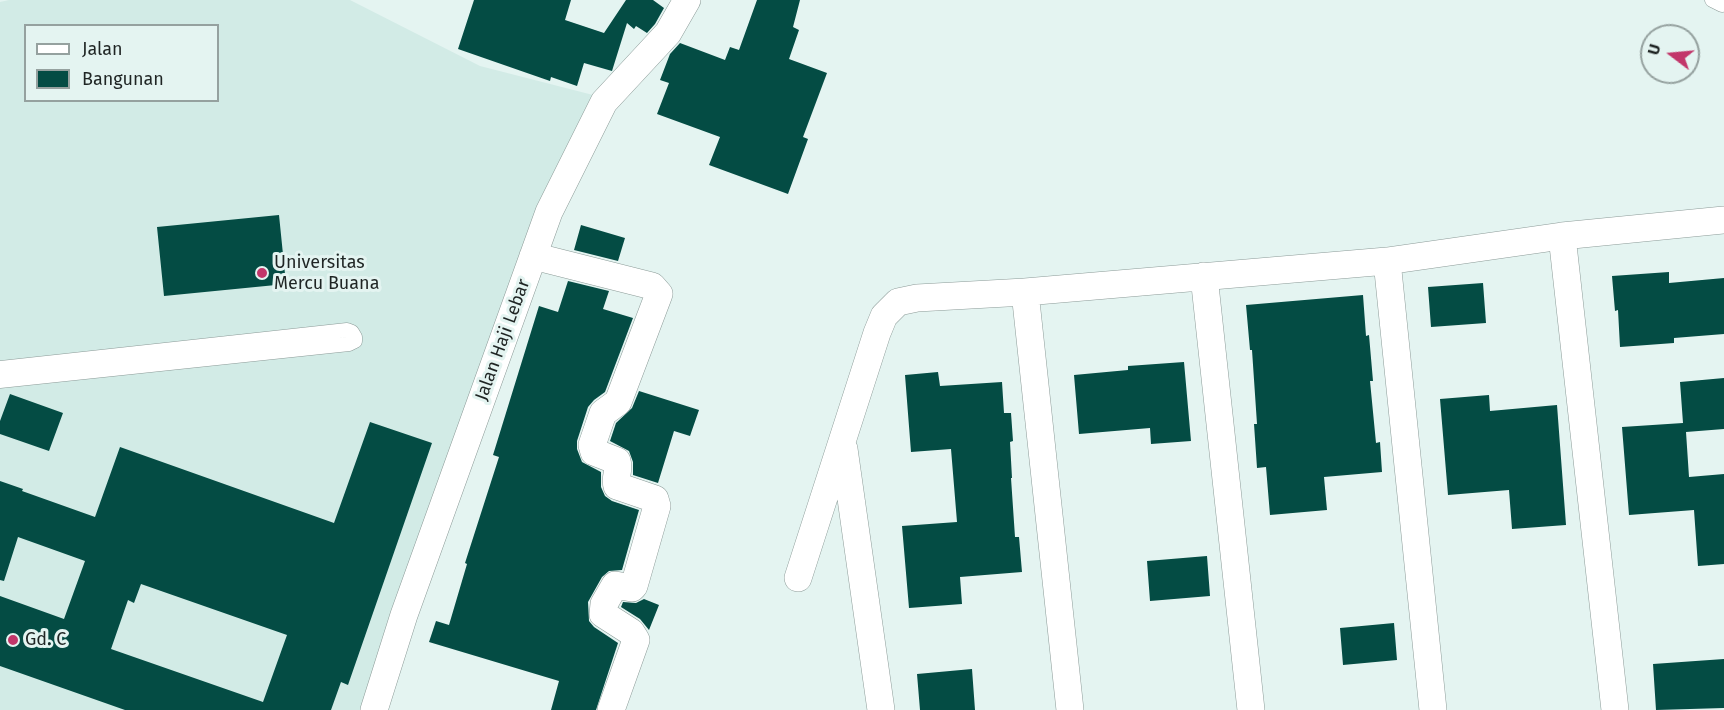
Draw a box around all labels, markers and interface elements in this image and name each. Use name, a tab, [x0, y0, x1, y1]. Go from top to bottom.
legend	[24, 24, 219, 102]
north arrow	[1640, 24, 1700, 84]
text: Jalan	[82, 38, 123, 60]
text: U	[1644, 42, 1665, 57]
text: Bangunan	[82, 68, 164, 90]
place label: Universitas Mercu Buana	[274, 252, 379, 294]
marker: Universitas Mercu Buana	[255, 266, 269, 280]
street label: Jalan Haji Lebar	[471, 276, 535, 404]
place label: Gd. C	[25, 629, 66, 651]
marker: Gd. C	[6, 633, 20, 647]

